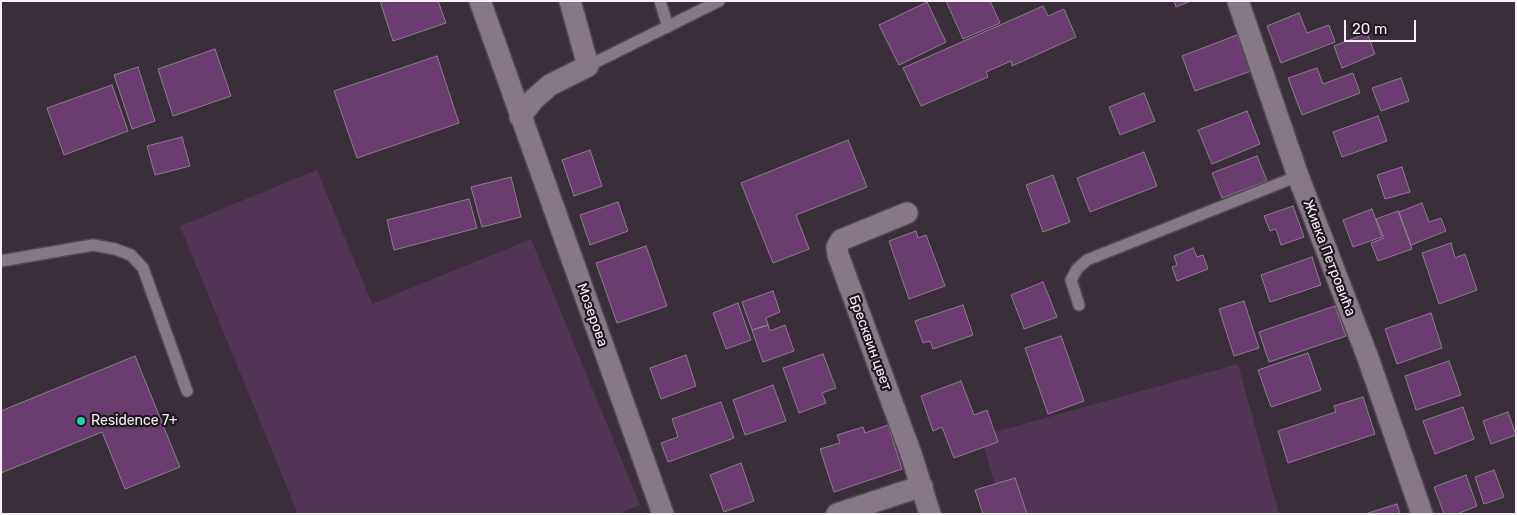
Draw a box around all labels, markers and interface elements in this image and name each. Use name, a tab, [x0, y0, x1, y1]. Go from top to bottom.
scale bar	[1347, 10, 1420, 42]
text: 20 m	[1352, 20, 1387, 38]
street label: Живка Петровића	[1299, 198, 1359, 318]
street label: Мозерова	[573, 281, 611, 349]
street label: Бресквин цвет	[845, 293, 895, 393]
place label: Residence 7+	[91, 413, 178, 429]
marker: Residence 7+	[75, 415, 87, 427]

